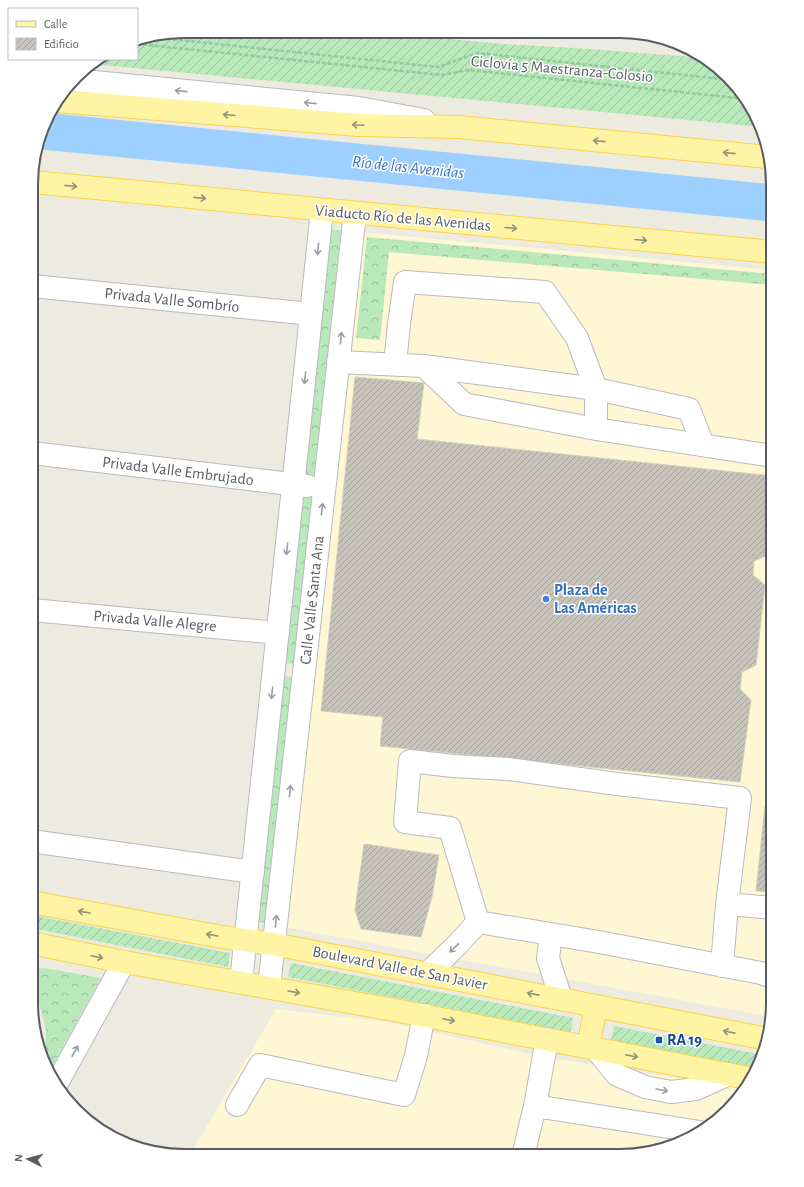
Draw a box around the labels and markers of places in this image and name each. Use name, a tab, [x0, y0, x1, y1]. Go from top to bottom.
place label: Plaza de Las Américas	[554, 582, 637, 616]
marker: Plaza de Las Américas	[541, 594, 551, 604]
place label: RA 19	[667, 1032, 702, 1048]
marker: RA 19	[654, 1035, 664, 1045]

